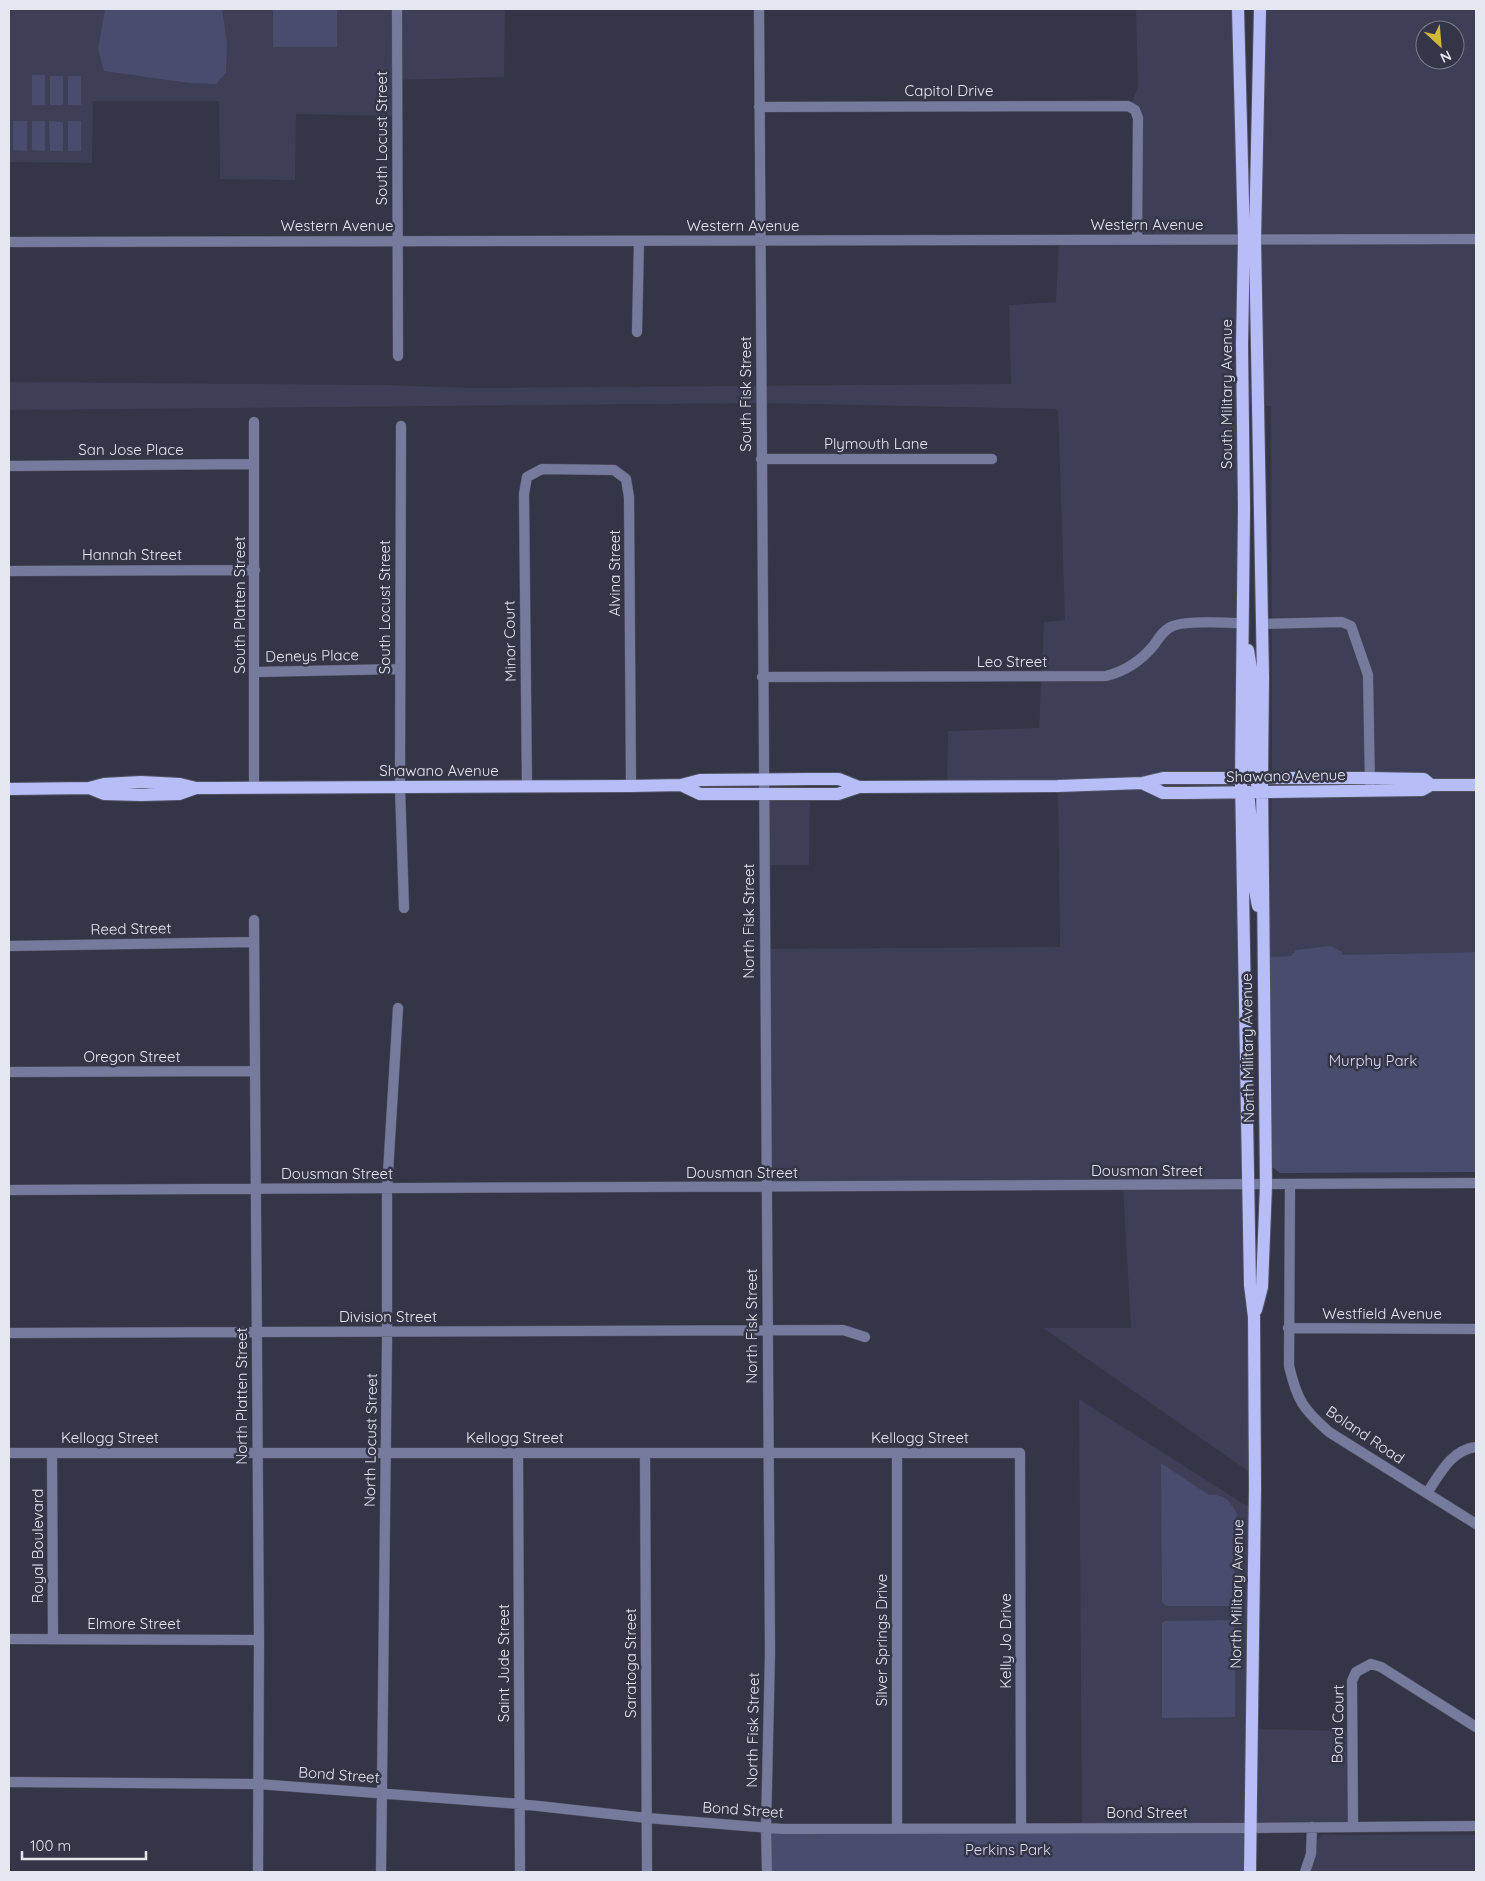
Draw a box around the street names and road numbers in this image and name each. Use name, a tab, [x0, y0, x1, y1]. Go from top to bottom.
street label: South Locust Street	[372, 71, 391, 205]
street label: Capitol Drive	[905, 81, 993, 100]
street label: Western Avenue	[1090, 215, 1204, 234]
street label: Western Avenue	[280, 216, 394, 235]
street label: Western Avenue	[686, 216, 800, 235]
street label: South Military Avenue	[1217, 319, 1236, 469]
street label: South Fisk Street	[736, 336, 755, 452]
street label: Plymouth Lane	[824, 434, 928, 453]
street label: San Jose Place	[78, 440, 184, 459]
street label: Alvina Street	[605, 530, 624, 616]
street label: South Platten Street	[230, 536, 249, 674]
street label: South Locust Street	[375, 540, 394, 674]
street label: Hannah Street	[82, 545, 182, 564]
street label: Minor Court	[499, 600, 520, 682]
street label: Deneys Place	[265, 645, 359, 666]
street label: Leo Street	[977, 652, 1047, 671]
street label: Shawano Avenue	[379, 761, 499, 780]
street label: Shawano Avenue	[1226, 765, 1346, 786]
street label: North Fisk Street	[739, 863, 758, 979]
street label: Reed Street	[90, 918, 172, 939]
street label: North Military Avenue	[1237, 973, 1258, 1123]
street label: Oregon Street	[83, 1047, 181, 1066]
street label: Dousman Street	[1091, 1161, 1203, 1180]
street label: Dousman Street	[686, 1163, 798, 1182]
street label: Dousman Street	[281, 1164, 393, 1183]
street label: North Fisk Street	[742, 1268, 761, 1384]
street label: Westfield Avenue	[1322, 1304, 1442, 1323]
street label: Division Street	[339, 1307, 437, 1326]
street label: North Platten Street	[232, 1327, 251, 1465]
street label: North Locust Street	[360, 1373, 381, 1507]
street label: Boland Road	[1322, 1401, 1408, 1468]
street label: Kellogg Street	[61, 1428, 159, 1447]
street label: Kellogg Street	[466, 1428, 564, 1447]
street label: Kellogg Street	[871, 1428, 969, 1447]
street label: Royal Boulevard	[28, 1489, 47, 1603]
street label: North Military Avenue	[1226, 1519, 1247, 1669]
street label: Silver Springs Drive	[872, 1574, 891, 1706]
street label: Kelly Jo Drive	[996, 1593, 1015, 1689]
street label: Saint Jude Street	[494, 1604, 513, 1722]
street label: Saratoga Street	[621, 1608, 640, 1718]
street label: Elmore Street	[87, 1614, 181, 1633]
street label: North Fisk Street	[742, 1672, 763, 1788]
street label: Bond Court	[1327, 1684, 1348, 1764]
street label: Bond Street	[298, 1762, 380, 1787]
street label: Bond Street	[702, 1797, 784, 1822]
street label: Bond Street	[1106, 1803, 1188, 1822]

